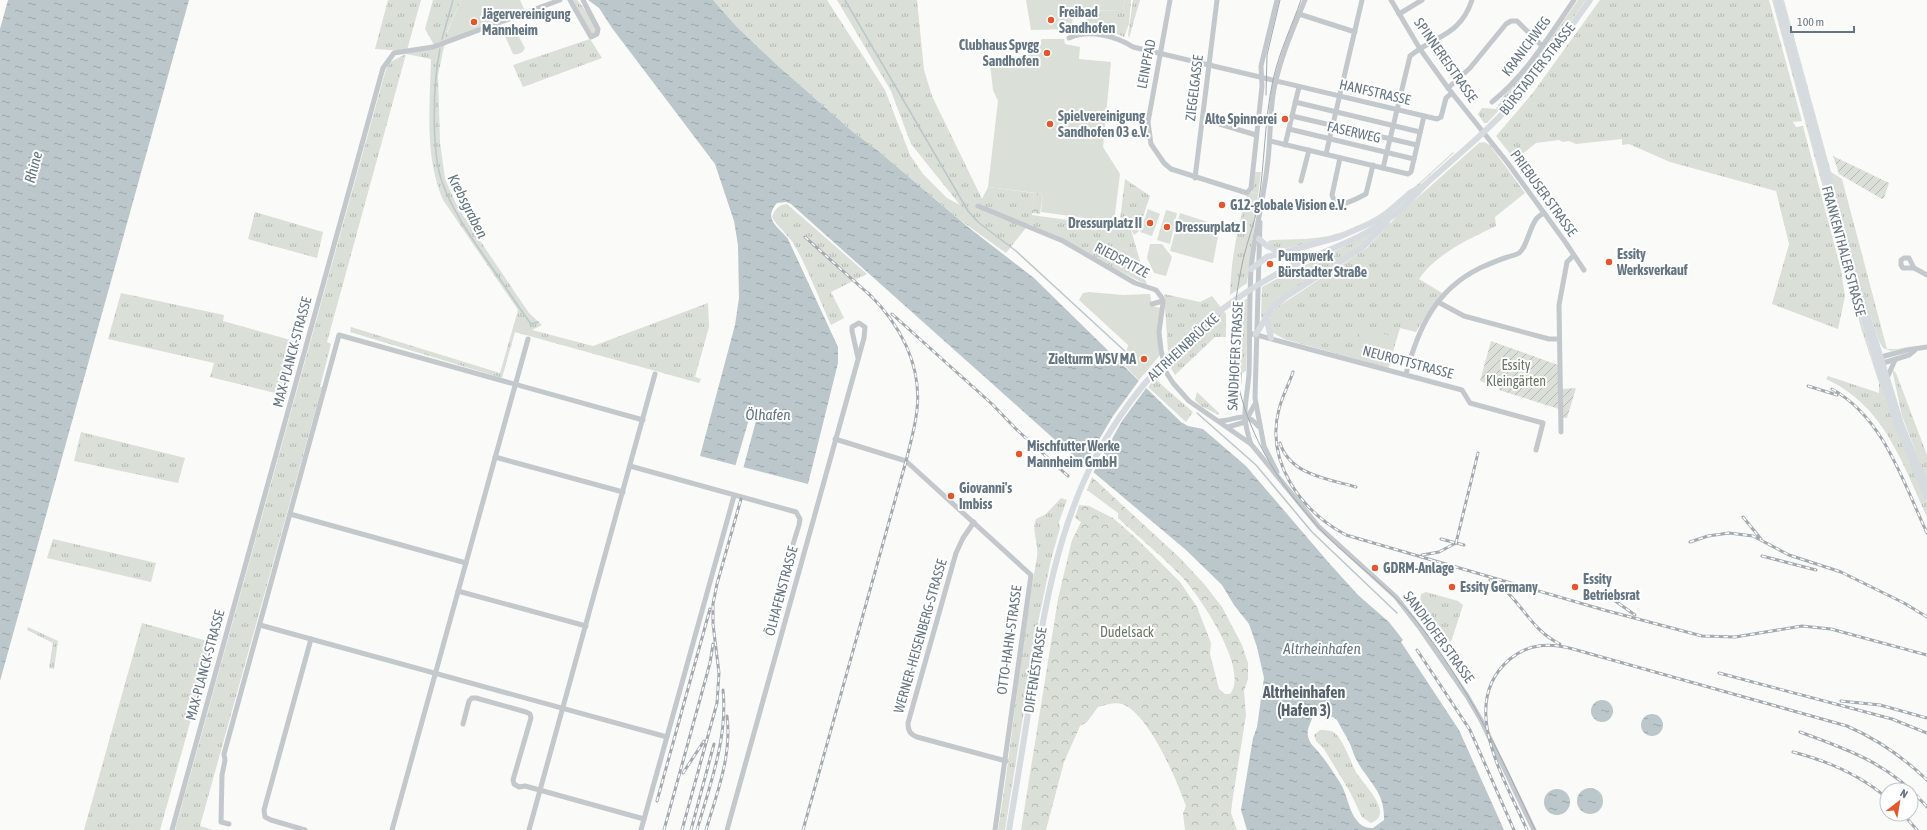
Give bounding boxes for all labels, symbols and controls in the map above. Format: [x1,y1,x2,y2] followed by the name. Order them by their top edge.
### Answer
[1059,4,1115,36] place label: Freibad Sandhofen
[481,6,571,38] place label: Jägervereinigung Mannheim
[1791,8,1854,34] scale bar
[1498,13,1554,79] street label: KRANICHWEG
[1046,15,1056,25] marker: Freibad Sandhofen
[1411,15,1481,105] street label: SPINNEREISTRASSE
[1797,15,1824,29] text: 100 m
[469,17,479,27] marker: Jägervereinigung Mannheim
[1496,20,1578,118] street label: BÜRSTADTER STRASSE
[959,37,1040,69] place label: Clubhaus Spvgg Sandhofen
[1133,38,1159,90] street label: LEINPFAD
[1042,48,1052,58] marker: Clubhaus Spvgg Sandhofen
[1182,54,1206,122] street label: ZIEGELGASSE
[1338,76,1412,108] street label: HANFSTRASSE
[1058,108,1149,140] place label: Spielvereinigung Sandhofen 03 e.V.
[1204,111,1277,127] place label: Alte Spinnerei
[1280,114,1290,124] marker: Alte Spinnerei
[1326,118,1382,146] street label: FASERWEG
[1045,119,1055,129] marker: Spielvereinigung Sandhofen 03 e.V.
[1507,147,1581,239] street label: PRIEBUSER STRASSE
[21,149,45,185] water label: Rhine
[445,171,491,241] water label: Krebsgraben
[1819,184,1869,318] street label: FRANKENTHALER STRASSE
[1230,197,1347,213] place label: G12-globale Vision e.V.
[1217,200,1227,210] marker: G12-globale Vision e.V.
[1068,215,1142,231] place label: Dressurplatz II
[1145,218,1155,228] marker: Dressurplatz II
[1175,219,1246,235] place label: Dressurplatz I
[1162,222,1172,232] marker: Dressurplatz I
[1092,239,1152,281] street label: RIEDSPITZE
[1616,246,1688,278] place label: Essity Werksverkauf
[1278,248,1367,280] place label: Pumpwerk Bürstadter Straße
[1604,257,1614,267] marker: Essity Werksverkauf
[1265,259,1275,269] marker: Pumpwerk Bürstadter Straße
[270,295,314,409] street label: MAX-PLANCK-STRASSE
[1224,301,1246,411] street label: SANDHOFER STRASSE
[1144,310,1222,384] street label: ALTRHEINBRÜCKE
[1361,342,1455,382] street label: NEUROTTSTRASSE
[1048,351,1136,367] place label: Zielturm WSV MA
[1139,354,1149,364] marker: Zielturm WSV MA
[1486,357,1546,389] park label: Essity Kleingärten
[745,406,791,423] water label: Ölhafen
[1027,438,1120,470] place label: Mischfutter Werke Mannheim GmbH
[1014,449,1024,459] marker: Mischfutter Werke Mannheim GmbH
[959,480,1012,512] place label: Giovanni's Imbiss
[946,491,956,501] marker: Giovanni's Imbiss
[761,544,801,638] street label: ÖLHAFENSTRASSE
[890,557,950,715] street label: WERNER-HEISENBERG-STRASSE
[1383,560,1454,576] place label: GDRM-Anlage
[1370,563,1380,573] marker: GDRM-Anlage
[1583,571,1640,603] place label: Essity Betriebsrat
[1460,579,1538,595] place label: Essity Germany
[1447,582,1457,592] marker: Essity Germany
[1570,582,1580,592] marker: Essity Betriebsrat
[993,584,1025,696] street label: OTTO-HAHN-STRASSE
[1400,588,1478,686] street label: SANDHOFER STRASSE
[183,608,227,722] street label: MAX-PLANCK-STRASSE
[1100,624,1154,640] park label: Dudelsack
[1020,626,1050,714] street label: DIFFENÉSTRASSE
[1282,640,1361,657] water label: Altrheinhafen
[1262,683,1345,719] district label: Altrheinhafen (Hafen 3)
[1879,782,1919,822] north arrow
[1898,787,1910,800] text: N

